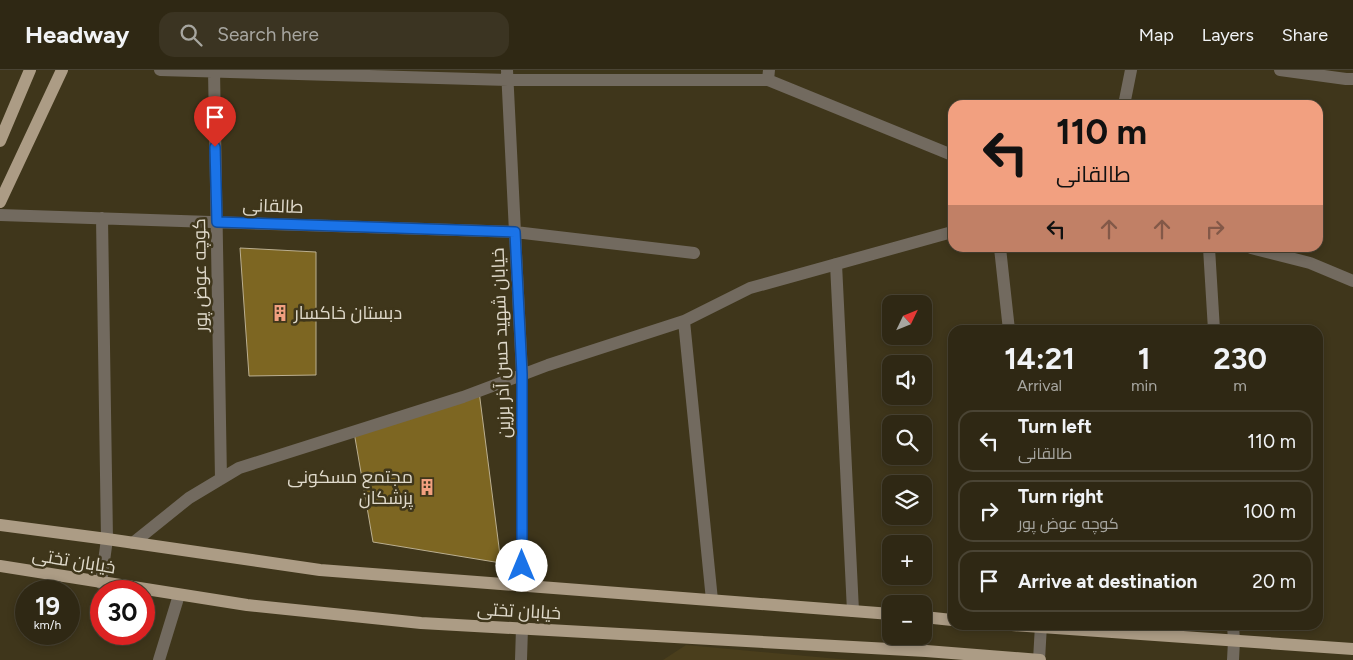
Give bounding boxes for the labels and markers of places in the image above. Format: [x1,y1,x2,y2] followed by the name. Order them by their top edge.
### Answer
[194,96,236,147] pin
[293,302,402,324] place label: دبستان خاکسار
[270,303,290,323] building icon: دبستان خاکسار
[287,466,413,510] place label: مجتمع مسکونی پزشکان
[417,477,437,497] building icon: مجتمع مسکونی پزشکان

